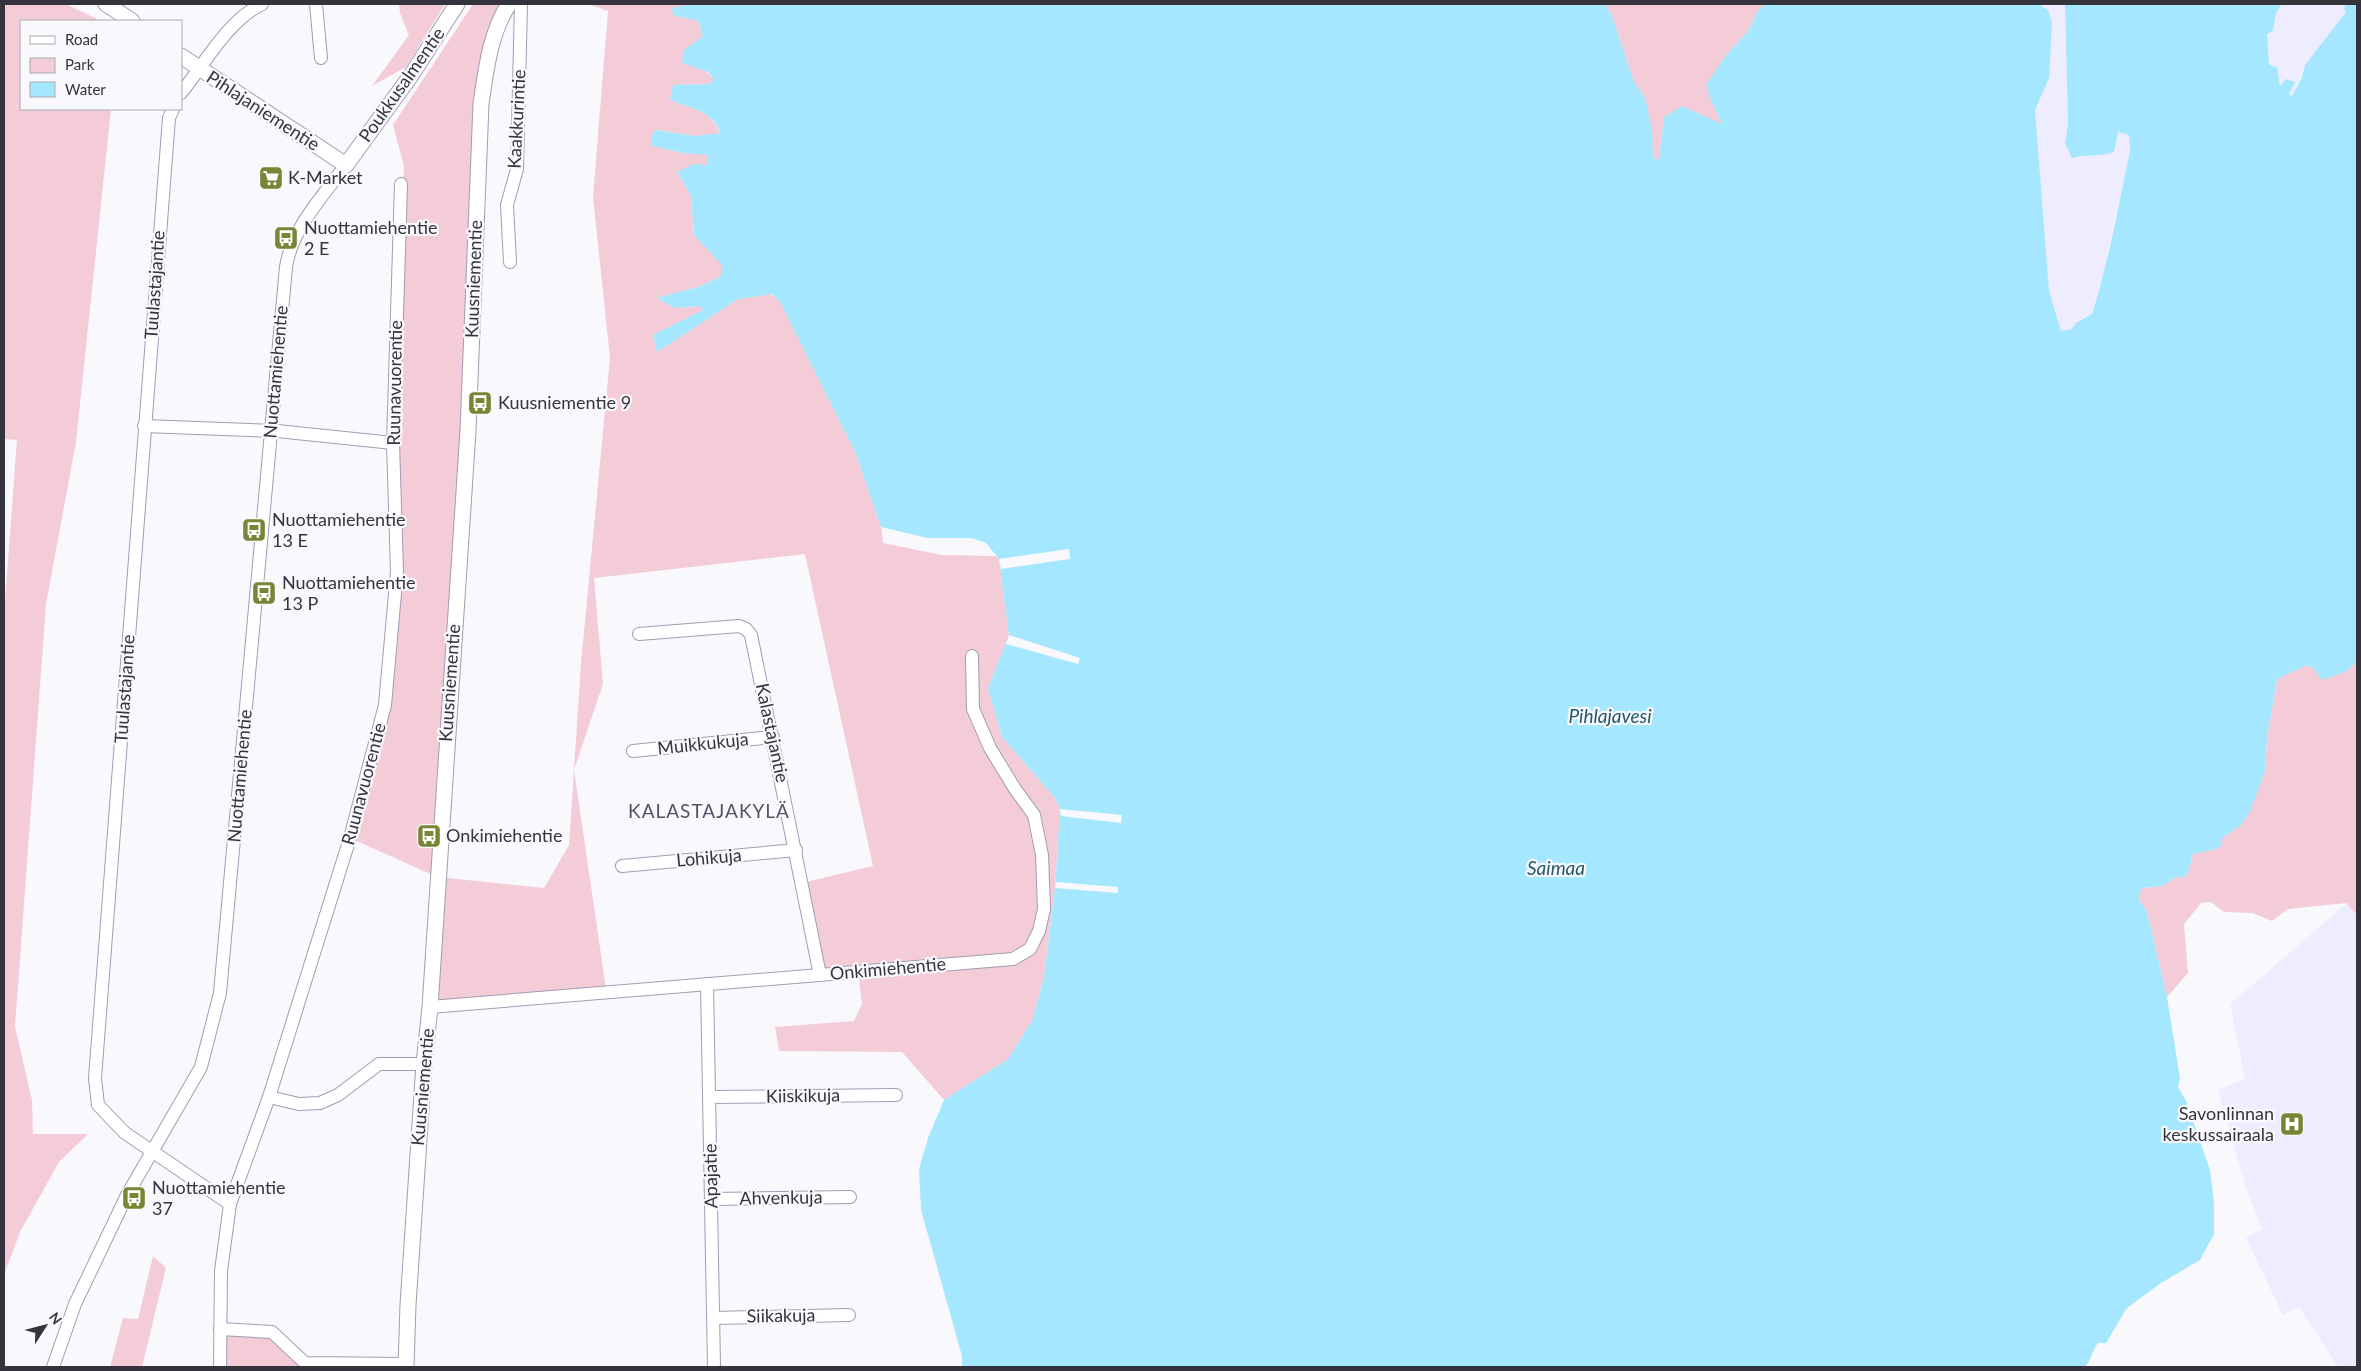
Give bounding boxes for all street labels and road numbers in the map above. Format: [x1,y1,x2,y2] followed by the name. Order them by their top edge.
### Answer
[354,23,449,146] street label: Poukkusalmentie
[203,65,324,155] street label: Pihlajaniementie
[502,69,530,169] street label: Kaakkurintie
[460,220,486,338] street label: Kuusniementie
[139,230,169,340] street label: Tuulastajantie
[258,304,292,439] street label: Nuottamiehentie
[382,320,406,446] street label: Ruunavuorentie
[434,623,464,743] street label: Kuusniementie
[109,634,139,744] street label: Tuulastajantie
[752,681,794,784] street label: Kalastajantie
[222,708,256,843] street label: Nuottamiehentie
[336,720,390,847] street label: Ruunavuorentie
[656,727,750,759] street label: Muikkukuja
[675,843,743,871] street label: Lohikuja
[829,952,947,984] street label: Onkimiehentie
[406,1027,438,1147] street label: Kuusniementie
[766,1083,840,1107] street label: Kiiskikuja
[698,1143,722,1209] street label: Apajatie
[739,1185,823,1209] street label: Ahvenkuja
[746,1303,816,1327] street label: Siikakuja

